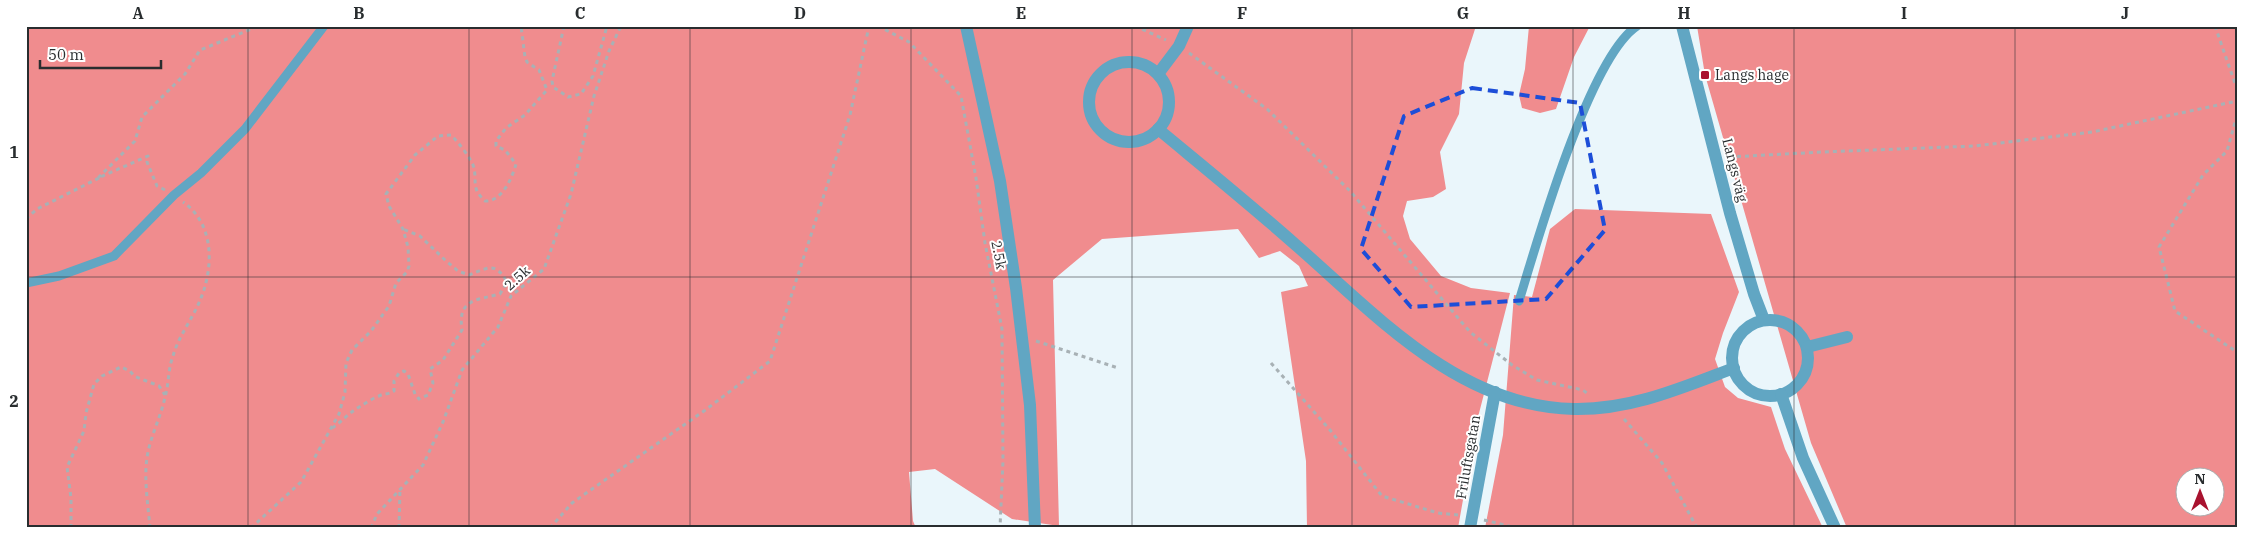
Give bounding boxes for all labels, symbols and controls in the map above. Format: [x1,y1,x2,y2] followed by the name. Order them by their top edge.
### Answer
[132,3,144,23] text: A
[353,3,365,23] text: B
[575,3,585,23] text: C
[794,3,806,23] text: D
[1016,3,1026,23] text: E
[1237,3,1247,23] text: F
[1457,3,1469,23] text: G
[1678,3,1691,23] text: H
[1901,3,1907,23] text: I
[2121,3,2129,23] text: J
[40,38,161,70] scale bar
[48,45,84,64] text: 50 m
[1715,66,1789,84] place label: Langs hage
[1699,69,1711,81] marker: Langs hage
[1718,136,1752,204] street label: Langs väg
[9,142,19,162] text: 1
[987,239,1011,272] street label: 2.5k
[500,261,534,294] street label: 2.5k
[9,391,19,411] text: 2
[1452,414,1484,500] street label: Friluftsgatan
[2176,466,2226,516] north arrow
[2194,470,2206,488] text: N

